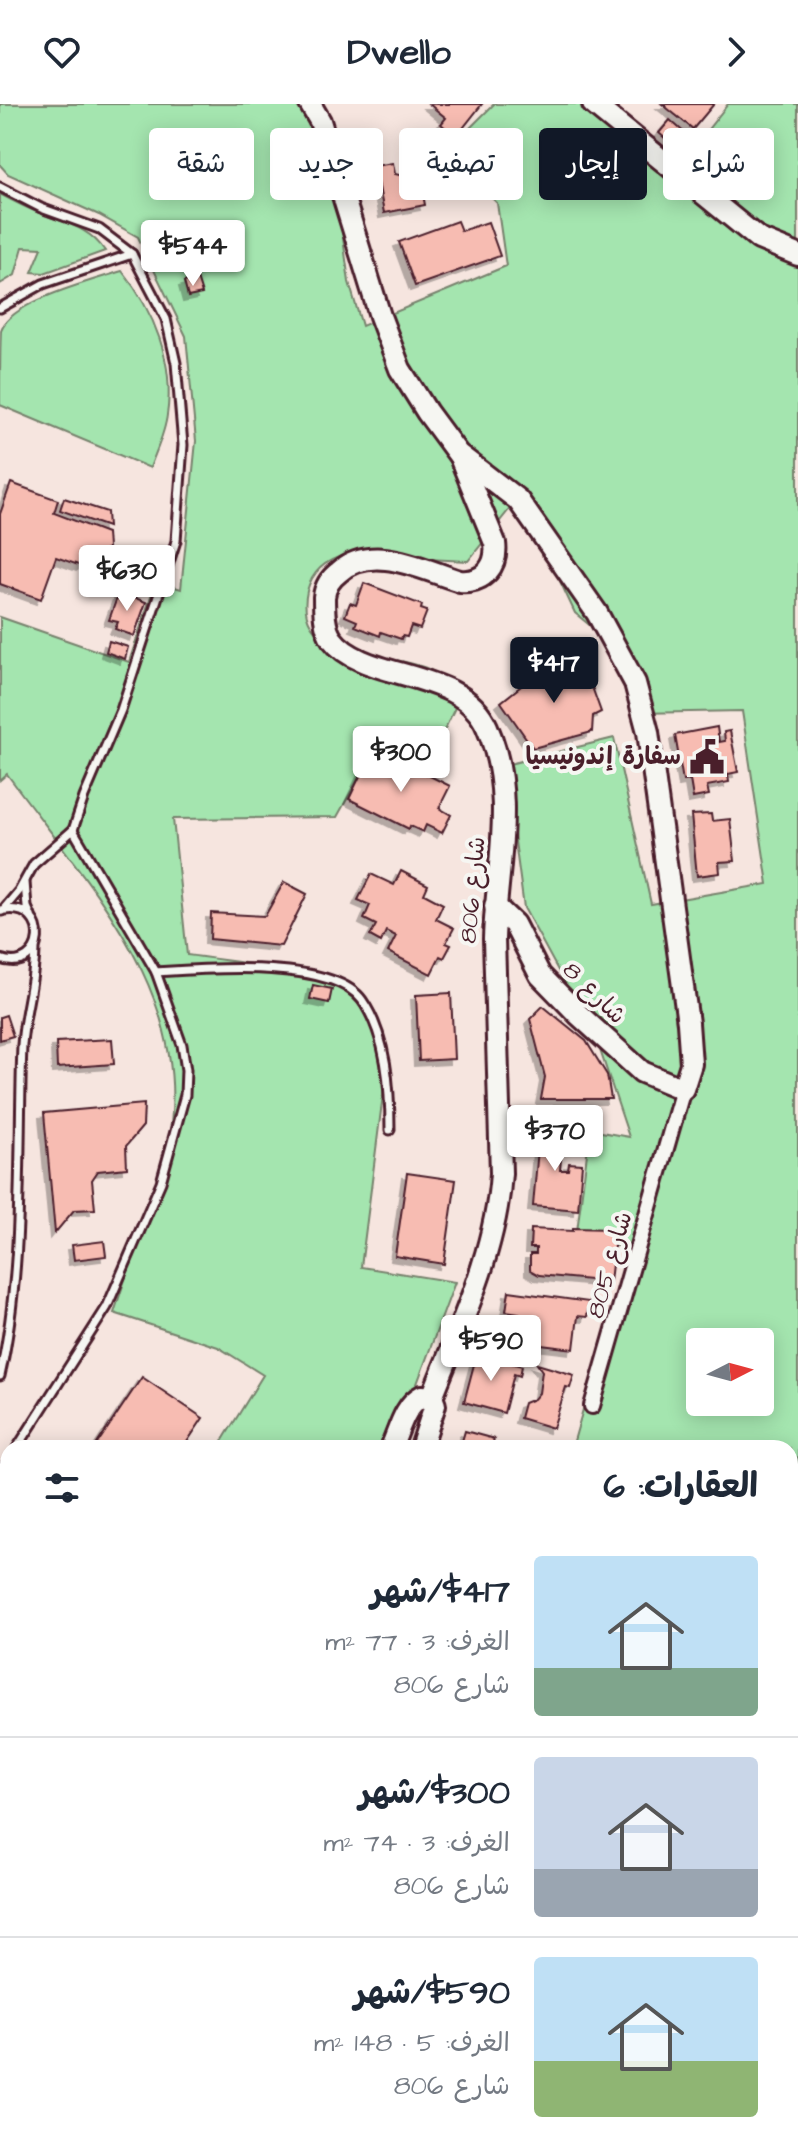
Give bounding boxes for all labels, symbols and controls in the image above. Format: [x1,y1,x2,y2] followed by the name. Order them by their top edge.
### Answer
[347,27,451,78] text: Dwello
[40,30,84,74] icon: heart
[714,30,758,74] icon: forward
[149,128,254,200] chip: شقة
[270,128,383,200] chip: جديد
[399,128,523,200] chip: تصفية
[539,128,647,200] chip: إيجار
[663,128,774,200] chip: شراء
[146,220,240,288] pin: $544
[159,228,227,264] text: $544
[80,545,174,613] pin: $630
[97,553,157,589] text: $630
[507,637,601,705] pin: $417
[528,645,580,681] text: $417
[354,726,448,794] pin: $300
[371,734,431,770] text: $300
[688,738,726,776] public building icon: سفارة إندونيسيا
[526,740,681,774] place label: سفارة إندونيسيا
[451,835,495,945] street label: شارع 806
[555,954,633,1032] street label: شارع 8
[508,1105,602,1173] pin: $370
[525,1113,585,1149] text: $370
[579,1208,641,1322] street label: شارع 805
[444,1315,538,1383] pin: $590
[459,1323,523,1359] text: $590
[686,1328,774,1416] north arrow
[686,1328,774,1416] map controls
[603,1463,758,1511] text: العقارات: 6
[40,1466,84,1510] icon: filters
[371,1568,510,1616] text: $417/شهر
[598,1588,694,1684] icon: home
[325,1624,510,1660] text: الغرف: 3 · 77 m²
[394,1667,510,1703] text: شارع 806
[359,1769,510,1817] text: $300/شهر
[598,1789,694,1885] icon: home
[323,1825,510,1861] text: الغرف: 3 · 74 m²
[394,1868,510,1904] text: شارع 806
[354,1969,510,2017] text: $590/شهر
[598,1989,694,2085] icon: home
[314,2025,510,2061] text: الغرف: 5 · 148 m²
[394,2068,510,2104] text: شارع 806

